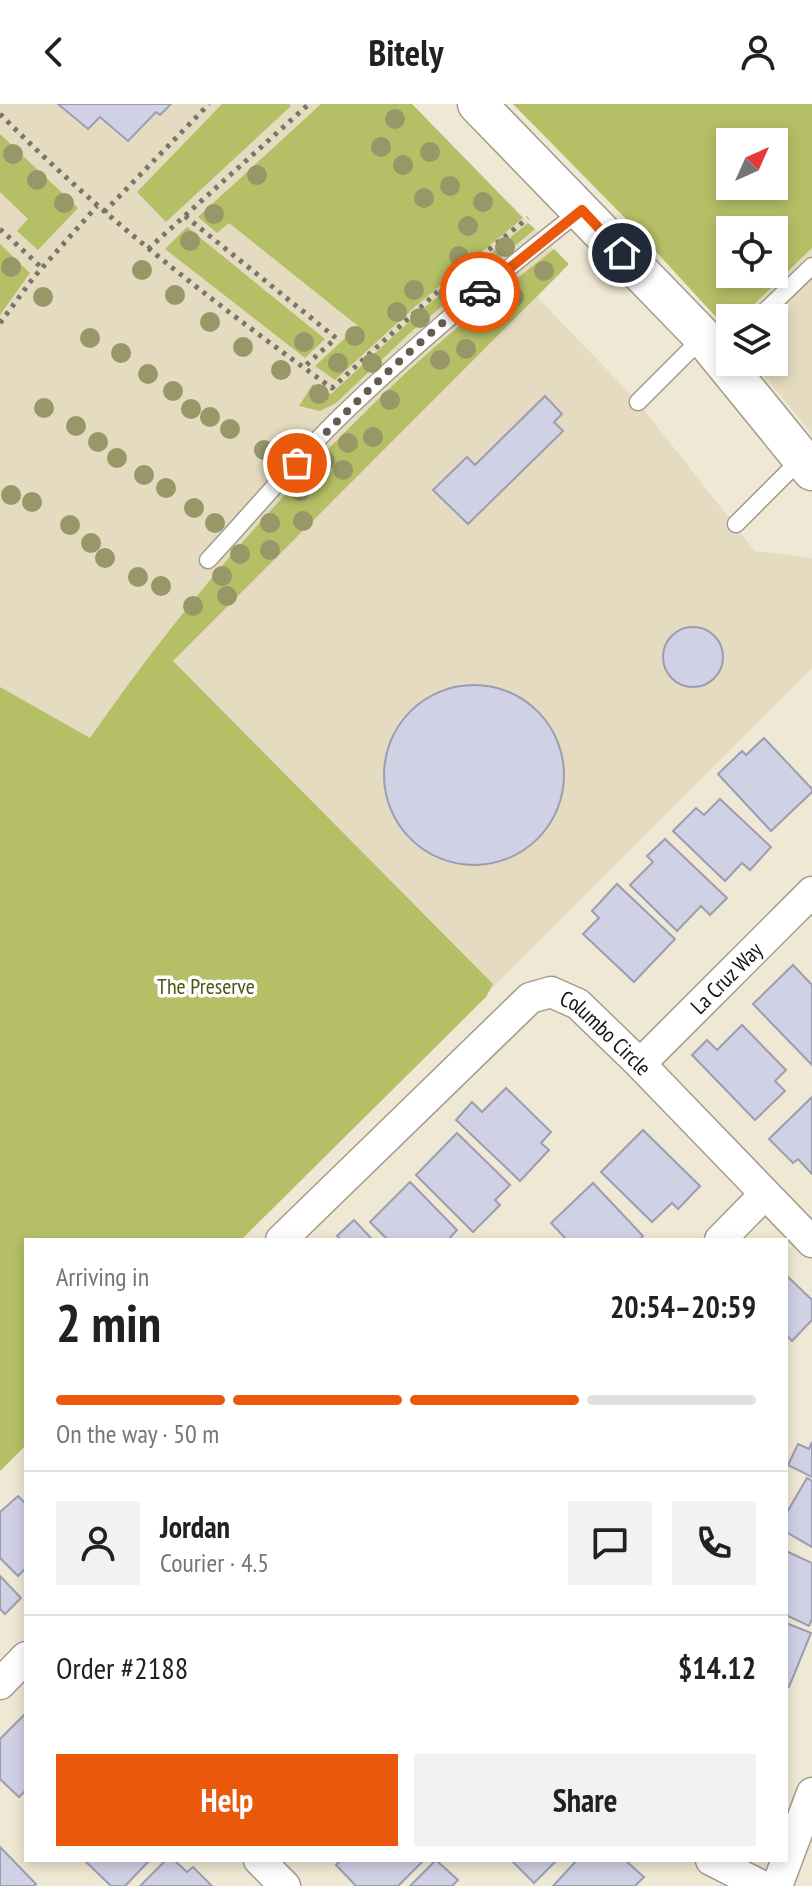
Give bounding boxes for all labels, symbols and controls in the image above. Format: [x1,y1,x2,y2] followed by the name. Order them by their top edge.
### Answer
[369,29,443,76] text: Bitely
[32,30,76,74] icon: back
[736,30,780,74] icon: person
[716,128,788,200] north arrow
[716,128,788,376] map controls
[716,216,788,288] button: locate
[588,219,656,287] pin
[600,231,644,275] icon: home
[440,252,520,332] courier
[458,270,502,314] icon: car
[716,304,788,376] button: layers
[263,429,331,497] pin
[275,441,319,485] icon: bag
[684,935,769,1020] street label: La Cruz Way
[157,972,255,1000] park label: The Preserve
[556,984,657,1081] street label: Columbo Circle
[56,1260,149,1293] text: Arriving in
[610,1287,756,1326] text: 20:54–20:59
[56,1289,161,1356] text: 2 min
[56,1417,219,1450] text: On the way · 50 m
[56,1501,140,1585] button: person
[568,1501,652,1585] button: chat
[672,1501,756,1585] button: phone
[160,1507,230,1546] text: Jordan
[160,1546,269,1579] text: Courier · 4.5
[56,1648,188,1687] text: Order #2188
[678,1648,756,1687] text: $14.12
[56,1754,398,1846] button: Help
[414,1754,756,1846] button: Share

